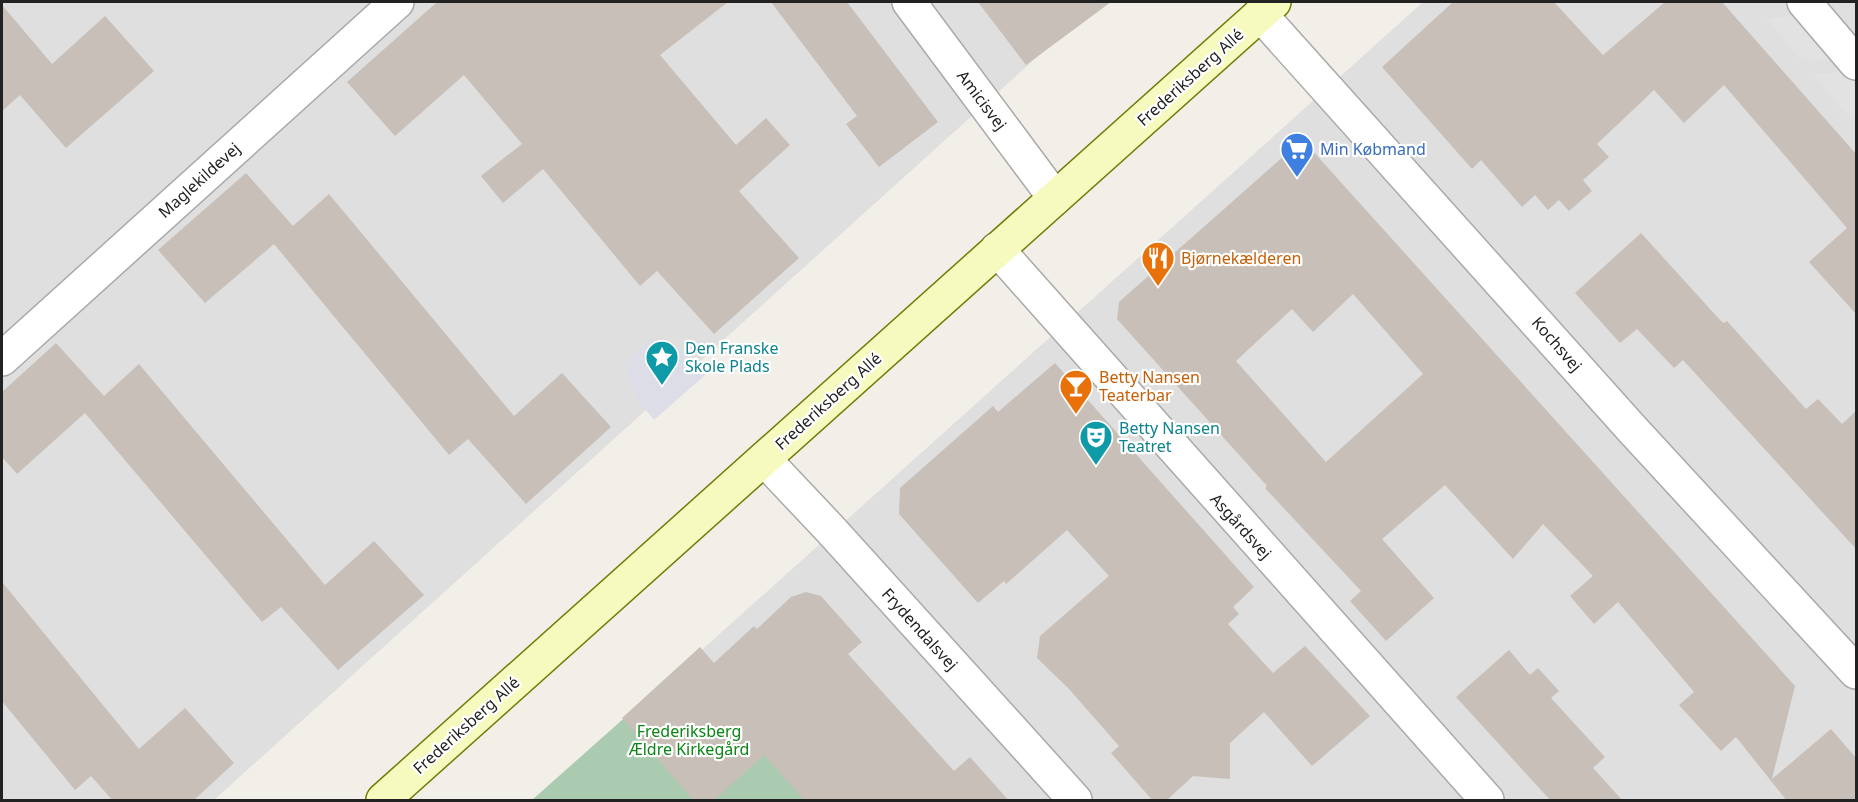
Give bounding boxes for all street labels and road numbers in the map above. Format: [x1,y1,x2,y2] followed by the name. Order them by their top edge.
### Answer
[1132,23,1248,131] street label: Frederiksberg Allé
[952,65,1012,135] street label: Amicisvej
[153,137,245,223] street label: Maglekildevej
[1527,312,1587,376] street label: Kochsvej
[770,347,886,455] street label: Frederiksberg Allé
[1205,488,1277,564] street label: Asgårdsvej
[877,583,963,675] street label: Frydendalsvej
[408,671,524,779] street label: Frederiksberg Allé

